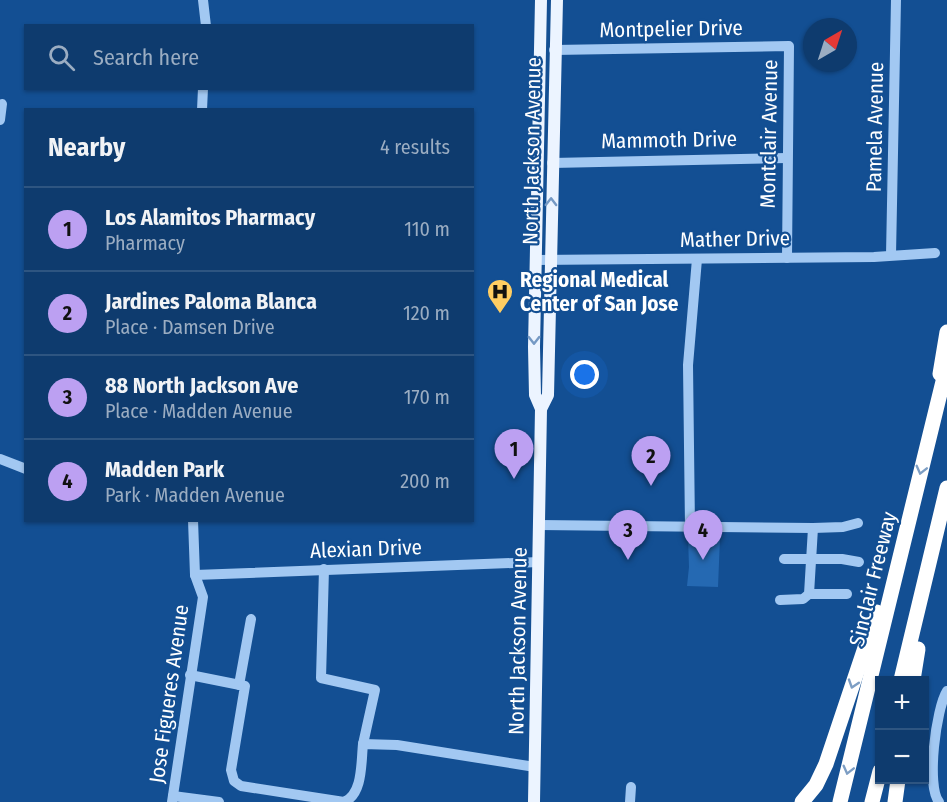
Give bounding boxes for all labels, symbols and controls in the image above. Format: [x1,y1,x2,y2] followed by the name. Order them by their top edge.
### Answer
[599,15,743,43] street label: Montpelier Drive
[803,18,857,72] north arrow
[24,24,474,90] search box
[45,41,78,74] icon: search
[93,44,199,71] text: Search here
[517,57,547,245] street label: North Jackson Avenue
[755,59,783,209] street label: Montclair Avenue
[861,62,889,192] street label: Pamela Avenue
[601,126,737,154] street label: Mammoth Drive
[48,132,125,163] text: Nearby
[380,135,450,159] text: 4 results
[545,197,557,206] one-way arrow
[105,204,315,231] text: Los Alamitos Pharmacy
[63,217,72,241] text: 1
[404,217,450,241] text: 110 m
[680,225,790,253] street label: Mather Drive
[105,231,185,255] text: Pharmacy
[520,267,679,317] place label: Regional Medical Center of San Jose
[485,277,515,315] hospital icon: Regional Medical Center of San Jose
[105,288,317,315] text: Jardines Paloma Blanca
[63,301,72,325] text: 2
[403,301,450,325] text: 120 m
[105,315,275,339] text: Place · Damsen Drive
[528,335,540,344] one-way arrow
[570,360,599,389] your location
[105,372,298,399] text: 88 North Jackson Ave
[63,385,72,409] text: 3
[404,385,450,409] text: 170 m
[105,399,293,423] text: Place · Madden Avenue
[494,430,534,479] pin: 1
[632,436,670,486] pin: 2
[105,456,224,483] text: Madden Park
[915,465,928,475] one-way arrow
[62,469,73,493] text: 4
[400,469,450,493] text: 200 m
[105,483,285,507] text: Park · Madden Avenue
[844,508,902,649] street label: Sinclair Freeway
[608,510,648,560] pin: 3
[684,510,722,560] pin: 4
[310,534,422,564] street label: Alexian Drive
[503,547,533,735] street label: North Jackson Avenue
[144,603,194,785] street label: Jose Figueres Avenue
[875,676,929,784] map controls
[875,676,929,730] button: +
[848,678,860,689] one-way arrow
[875,730,929,784] button: −
[842,765,855,775] one-way arrow

